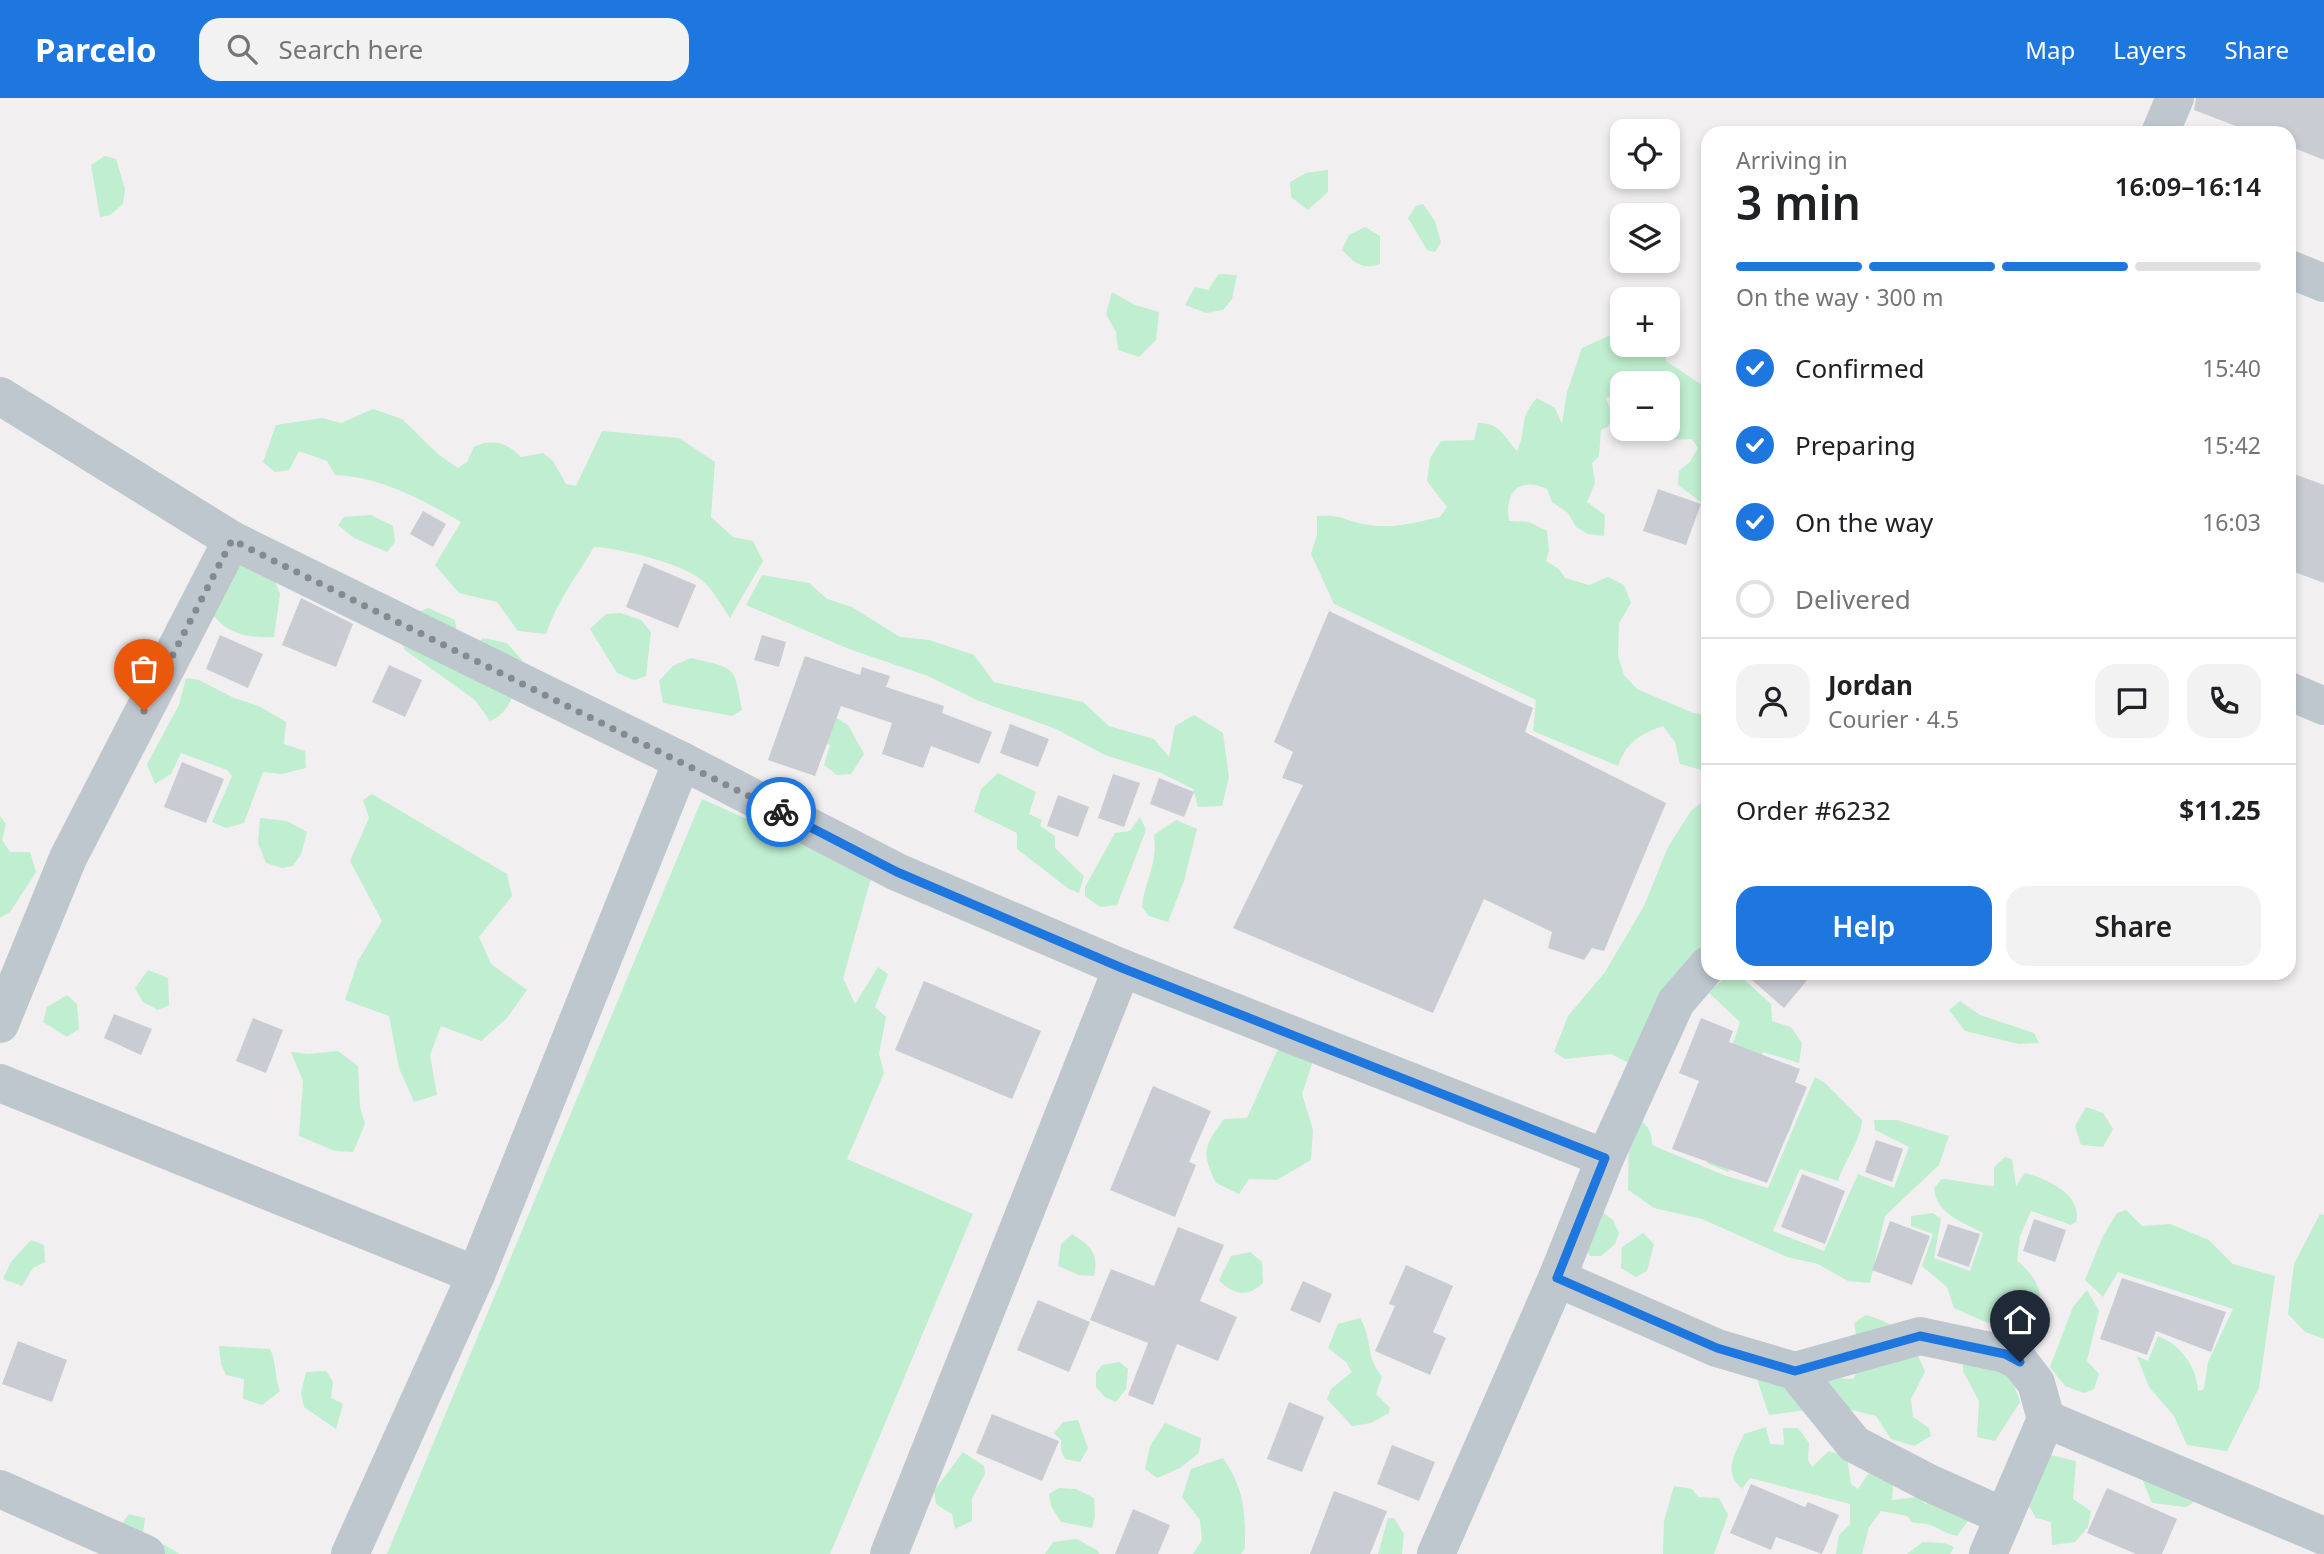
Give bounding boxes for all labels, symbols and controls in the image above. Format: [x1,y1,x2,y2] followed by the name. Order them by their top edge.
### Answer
[199,18,689,81] search box
[35,27,157,72] text: Parcelo
[223,30,261,68] icon: search
[279,31,423,67] text: Search here
[2025,33,2075,66] text: Map
[2113,33,2187,66] text: Layers
[2225,33,2289,66] text: Share
[1610,119,1680,441] map controls
[1610,119,1680,189] button: locate
[1736,144,1848,176] text: Arriving in
[2115,168,2261,204] text: 16:09–16:14
[1736,171,1861,233] text: 3 min
[1610,203,1680,273] button: layers
[1736,281,1943,313] text: On the way · 300 m
[1610,287,1680,357] button: +
[1736,349,1774,387] icon: check
[1795,350,1925,386] text: Confirmed
[2202,352,2261,384] text: 15:40
[1610,371,1680,441] button: −
[1736,426,1774,464] icon: check
[1795,427,1916,463] text: Preparing
[2202,429,2261,461] text: 15:42
[1736,503,1774,541] icon: check
[1795,504,1933,540] text: On the way
[2202,506,2261,538] text: 16:03
[1795,581,1911,617] text: Delivered
[114,639,174,711] pin
[125,650,163,688] icon: bag
[1736,664,1810,738] button: person
[2095,664,2169,738] button: chat
[2187,664,2261,738] button: phone
[1828,667,1913,703] text: Jordan
[1828,703,1959,735] text: Courier · 4.5
[746,777,816,847] courier
[1736,792,1891,828] text: Order #6232
[2179,792,2261,828] text: $11.25
[762,793,800,831] icon: bike
[1736,886,1992,966] button: Help
[2006,886,2261,966] button: Share
[1990,1290,2050,1362] pin
[2001,1301,2039,1339] icon: home

